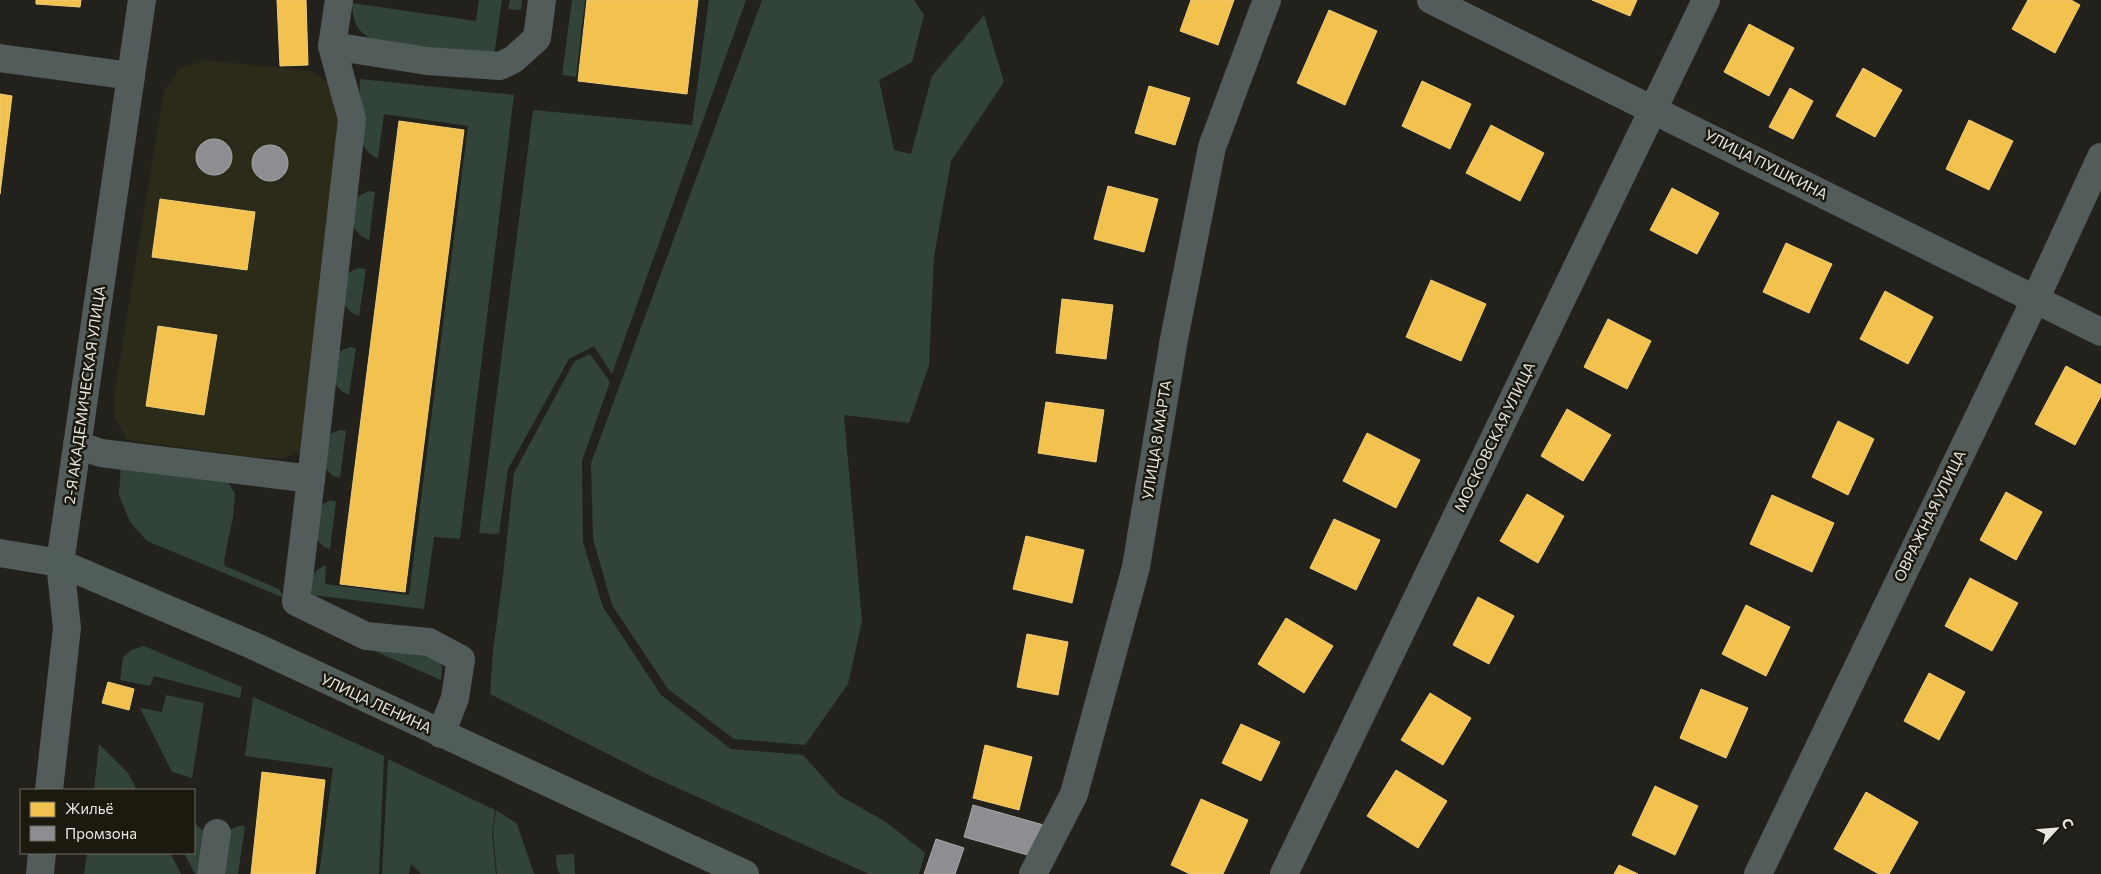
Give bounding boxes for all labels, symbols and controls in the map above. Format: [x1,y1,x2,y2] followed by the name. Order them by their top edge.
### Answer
[1702,125,1831,203] street label: УЛИЦА ПУШКИНА
[60,284,108,505] street label: 2-Я АКАДЕМИЧЕСКАЯ УЛИЦА
[1450,359,1538,515] street label: МОСКОВСКАЯ УЛИЦА
[1138,379,1174,501] street label: УЛИЦА 8 МАРТА
[1889,447,1969,584] street label: ОВРАЖНАЯ УЛИЦА
[318,670,435,737] street label: УЛИЦА ЛЕНИНА
[20,789,195,854] legend
[65,799,113,817] text: Жильё
[2031,804,2081,854] north arrow
[2058,815,2078,831] text: С
[65,824,137,842] text: Промзона

